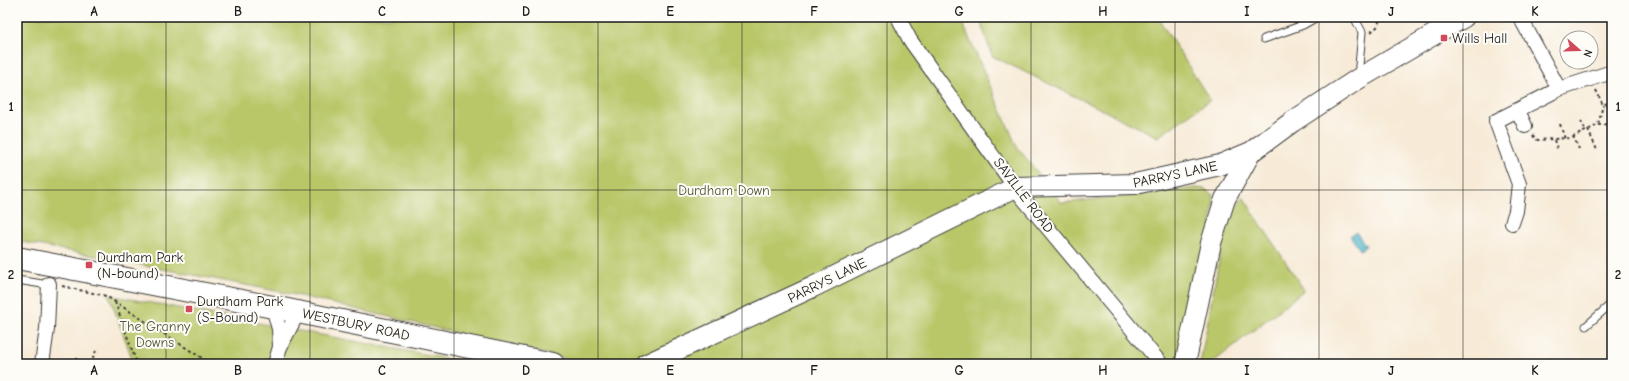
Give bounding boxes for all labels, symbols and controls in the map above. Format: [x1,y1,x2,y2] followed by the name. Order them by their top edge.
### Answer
[90,4,98,19] text: A
[234,4,242,19] text: B
[378,4,386,19] text: C
[522,4,530,19] text: D
[666,4,674,19] text: E
[810,4,818,19] text: F
[954,4,964,19] text: G
[1098,4,1108,19] text: H
[1244,4,1250,19] text: I
[1388,4,1394,19] text: J
[1531,4,1539,19] text: K
[1452,30,1507,47] place label: Wills Hall
[1559,30,1599,70] north arrow
[1439,33,1449,43] marker: Wills Hall
[1581,48,1595,59] text: N
[8,99,14,114] text: 1
[1615,99,1621,114] text: 1
[990,154,1057,236] street label: SAVILLE ROAD
[1131,157,1219,192] street label: PARRYS LANE
[678,182,770,199] park label: Durdham Down
[97,249,184,282] place label: Durdham Park (N-bound)
[785,254,869,307] street label: PARRYS LANE
[84,260,94,270] marker: Durdham Park (N-bound)
[8,267,14,282] text: 2
[1615,267,1621,282] text: 2
[197,293,284,326] place label: Durdham Park (S-Bound)
[184,304,194,314] marker: Durdham Park (S-Bound)
[301,305,411,344] street label: WESTBURY ROAD
[120,318,191,351] park label: The Granny Downs
[90,363,98,378] text: A
[234,363,242,378] text: B
[378,363,386,378] text: C
[522,363,530,378] text: D
[666,363,674,378] text: E
[810,363,818,378] text: F
[954,363,964,378] text: G
[1098,363,1108,378] text: H
[1244,363,1250,378] text: I
[1388,363,1394,378] text: J
[1531,363,1539,378] text: K

